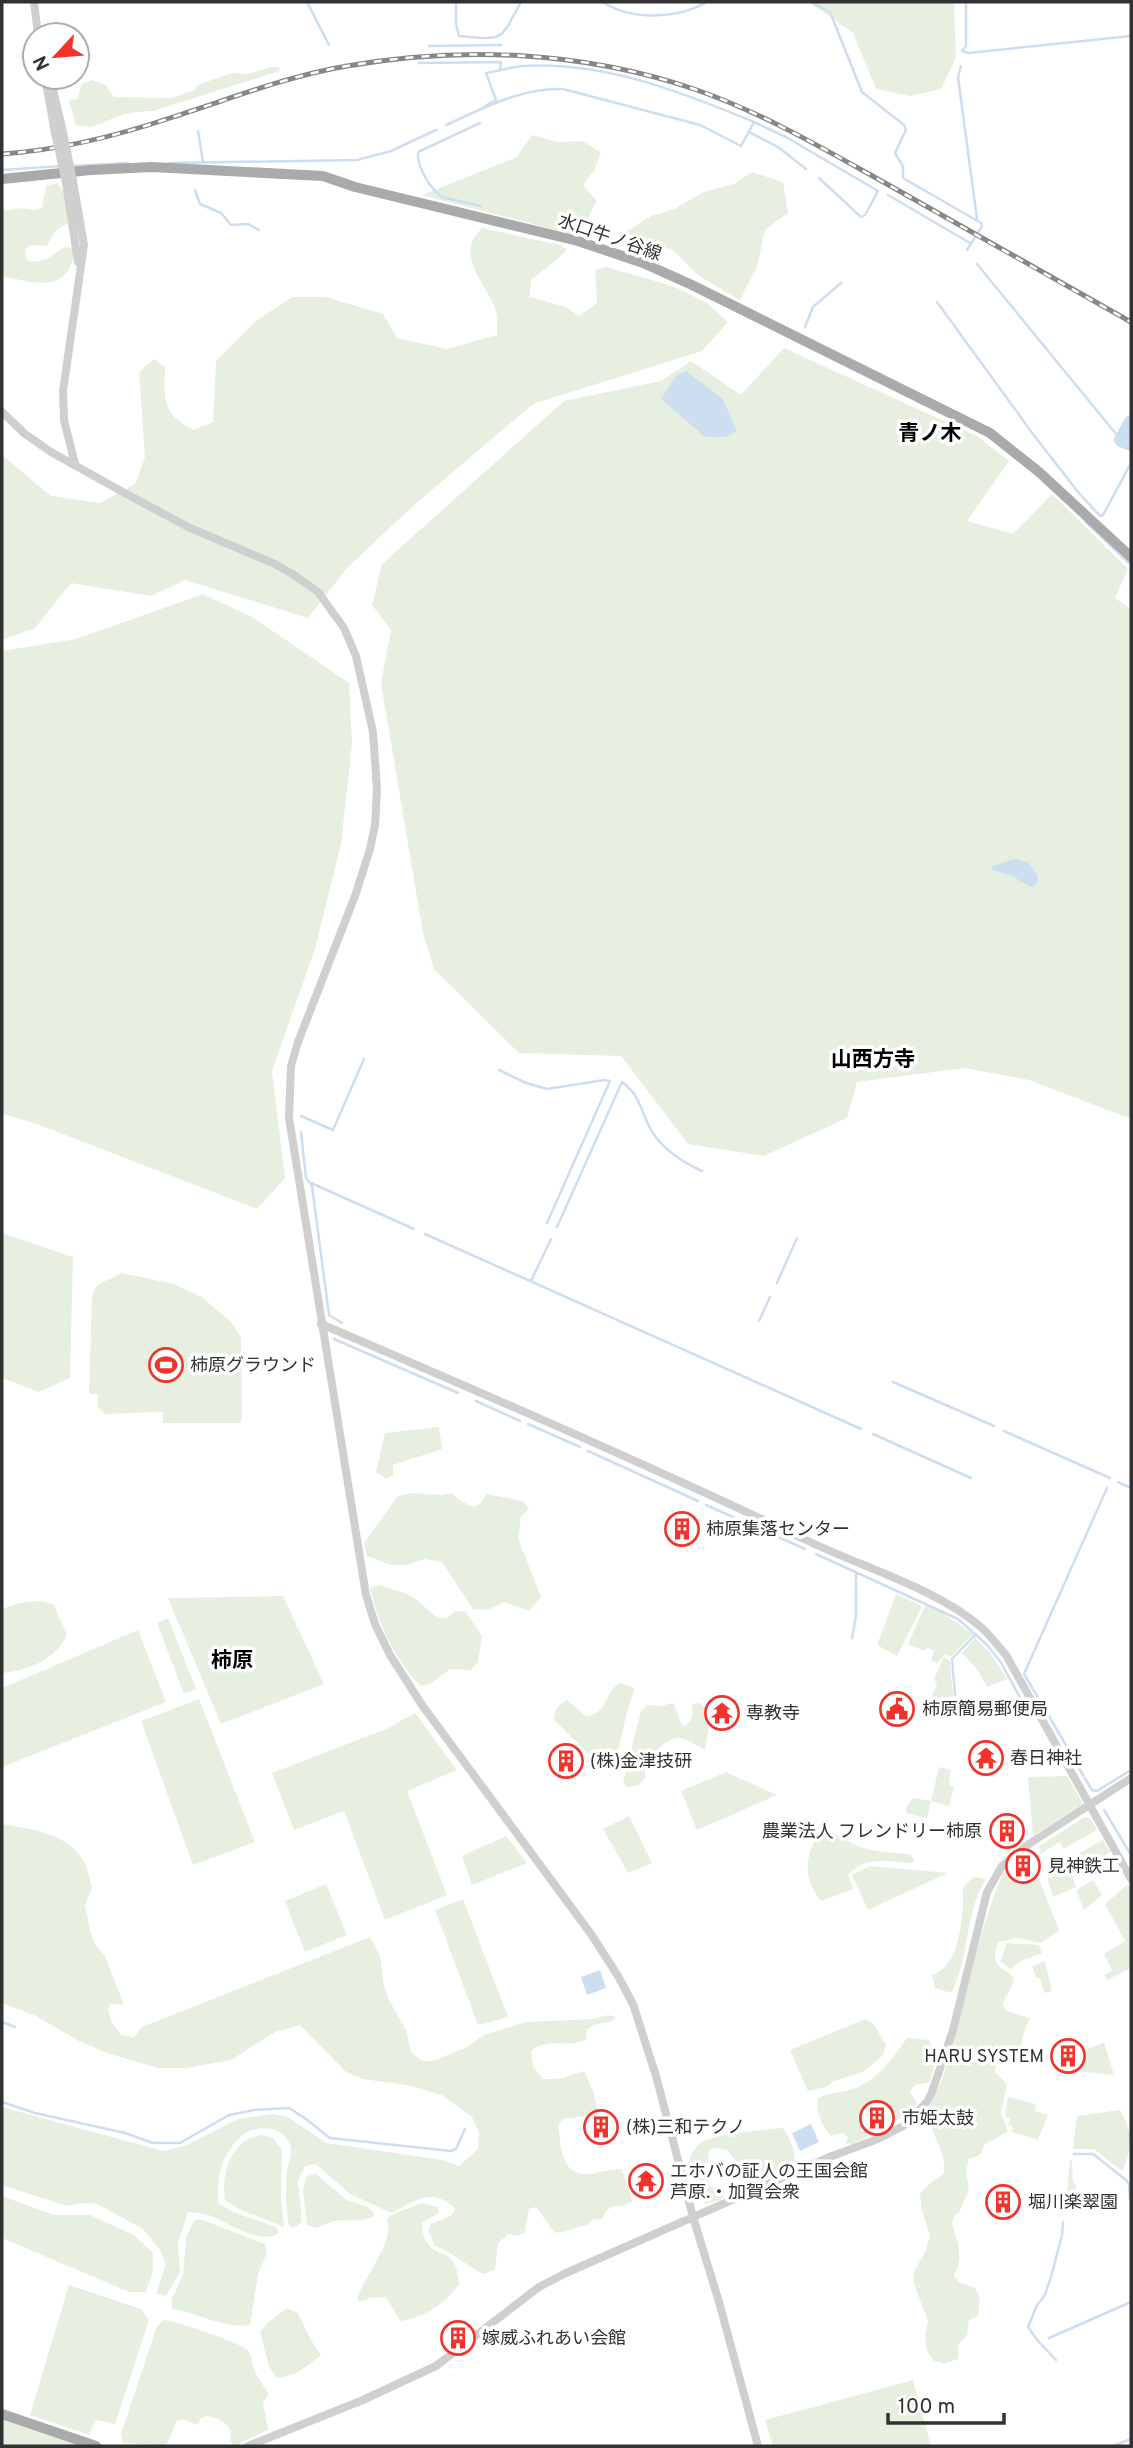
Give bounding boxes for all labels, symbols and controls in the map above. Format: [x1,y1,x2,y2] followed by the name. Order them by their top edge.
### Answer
[21,21,91,91] north arrow
[29,51,56,74] text: N
[555,210,664,267] street label: 水口牛ノ谷線
[899,421,962,448] district label: 青ノ木
[831,1047,915,1074] district label: 山西方寺
[147,1346,185,1384] sports icon: 柿原グラウンド
[190,1355,316,1378] place label: 柿原グラウンド
[663,1510,701,1548] building icon: 柿原集落センター
[706,1519,850,1542] place label: 柿原集落センター
[211,1648,253,1675] district label: 柿原
[878,1690,916,1728] public building icon: 柿原簡易郵便局
[703,1694,741,1732] temple icon: 専教寺
[922,1699,1048,1722] place label: 柿原簡易郵便局
[746,1703,800,1726] place label: 専教寺
[967,1739,1005,1777] temple icon: 春日神社
[547,1742,585,1780] building icon: (株)金津技研
[1010,1748,1082,1771] place label: 春日神社
[590,1751,692,1774] place label: (株)金津技研
[988,1812,1026,1850] building icon: 農業法人 フレンドリー柿原
[762,1821,982,1844] place label: 農業法人 フレンドリー柿原
[1004,1847,1042,1885] building icon: 見神鉄工
[1048,1856,1120,1879] place label: 見神鉄工
[1049,2037,1087,2075] building icon: HARU SYSTEM
[924,2046,1044,2069] place label: HARU SYSTEM
[858,2099,896,2137] building icon: 市姫太鼓
[582,2108,620,2146] building icon: (株)三和テクノ
[902,2108,974,2131] place label: 市姫太鼓
[626,2117,745,2140] place label: (株)三和テクノ
[670,2161,868,2205] place label: エホバの証人の王国会館 芦原.・加賀会衆
[627,2162,665,2200] temple icon: エホバの証人の王国会館 芦原.・加賀会衆
[984,2183,1022,2221] building icon: 堀川楽翠園
[1028,2192,1118,2215] place label: 堀川楽翠園
[439,2319,477,2357] building icon: 嫁威ふれあい会館
[482,2328,626,2351] place label: 嫁威ふれあい会館
[888,2382,1004,2426] scale bar
[898,2394,955,2421] text: 100 m

